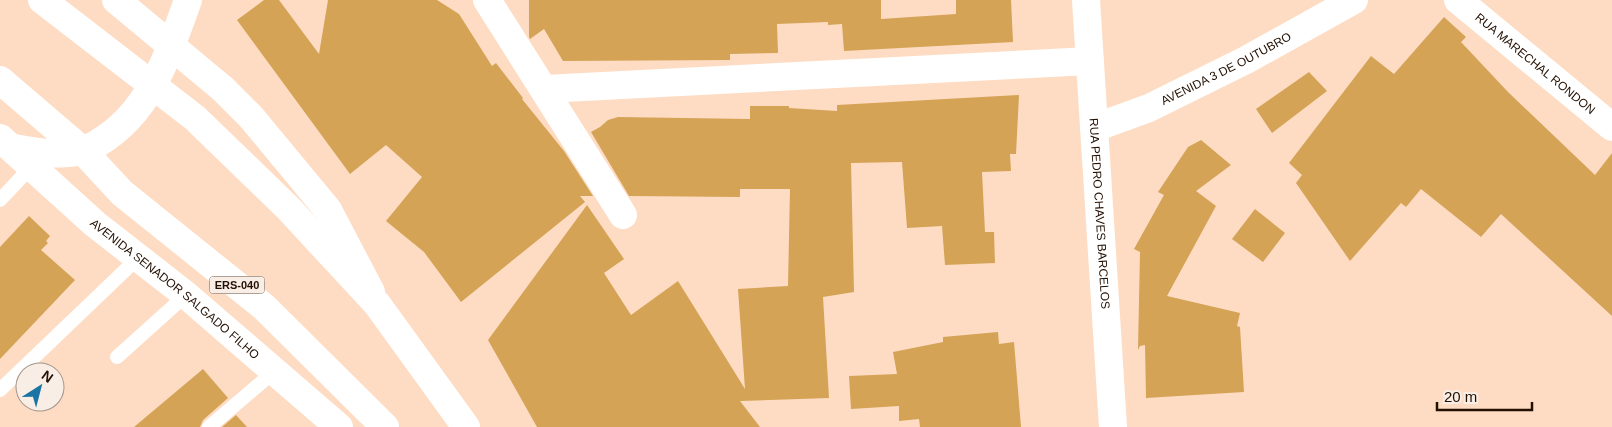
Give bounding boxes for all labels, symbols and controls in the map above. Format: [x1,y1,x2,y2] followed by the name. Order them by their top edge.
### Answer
[1472,10,1598,117] street label: RUA MARECHAL RONDON
[1159,29,1294,108] street label: AVENIDA 3 DE OUTUBRO
[1086,118,1113,310] street label: RUA PEDRO CHAVES BARCELOS
[87,216,262,362] street label: AVENIDA SENADOR SALGADO FILHO
[210,276,264,294] road number: ERS-040
[15,362,65,412] north arrow
[39,367,56,386] text: N
[1437,380,1532,412] scale bar
[1444,388,1477,405] text: 20 m

